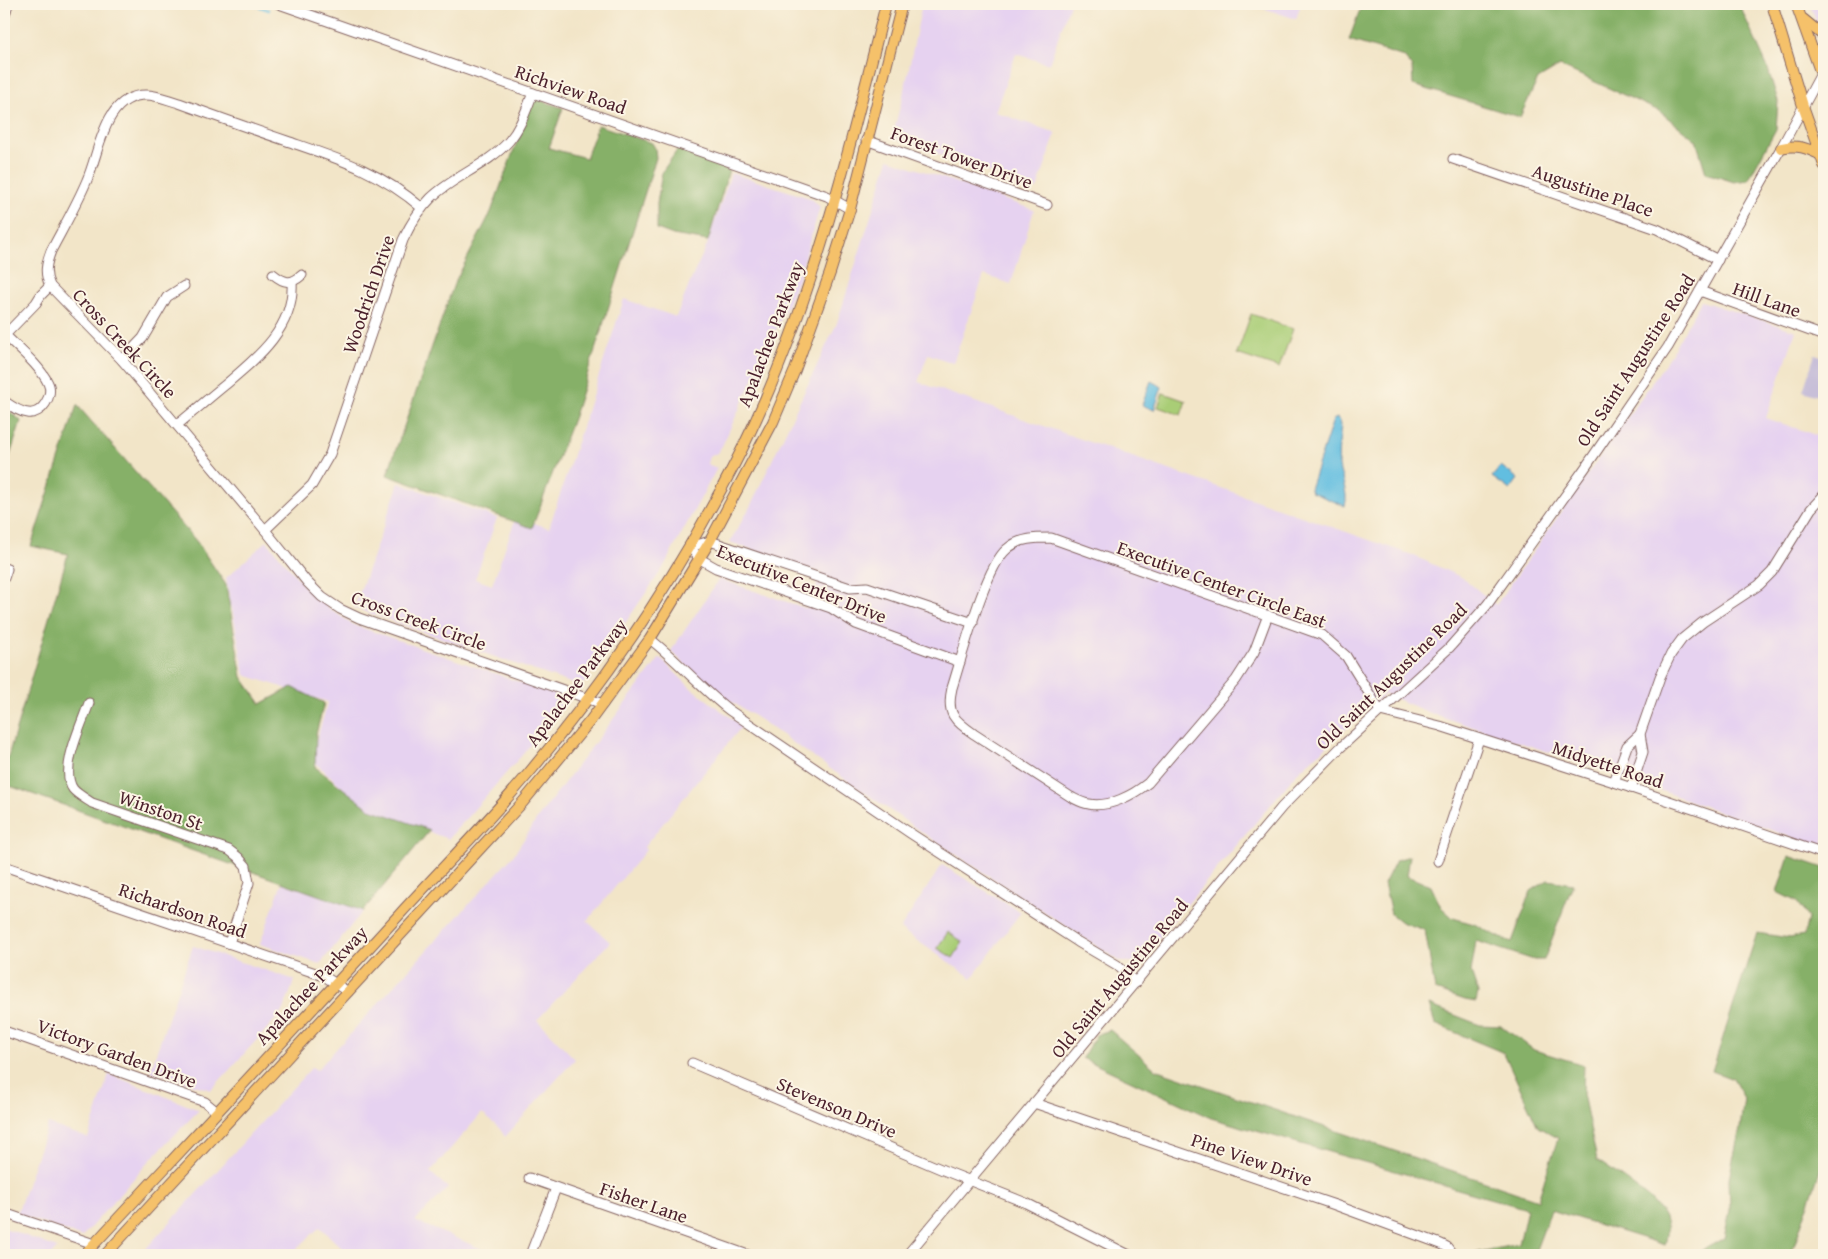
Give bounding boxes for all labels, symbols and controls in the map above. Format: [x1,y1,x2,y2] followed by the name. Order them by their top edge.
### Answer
[511,57,631,121] street label: Richview Road
[887,118,1037,196] street label: Forest Tower Drive
[1529,156,1658,224] street label: Augustine Place
[335,231,401,357] street label: Woodrich Drive
[729,257,811,411] street label: Apalachee Parkway
[1569,267,1702,452] street label: Old Saint Augustine Road
[1729,274,1805,324] street label: Hill Lane
[66,282,184,405] street label: Cross Creek Circle
[1113,533,1331,635] street label: Executive Center Circle East
[713,536,891,630] street label: Executive Center Drive
[348,583,491,657] street label: Cross Creek Circle
[1309,596,1474,756] street label: Old Saint Augustine Road
[518,612,634,752] street label: Apalachee Parkway
[1549,733,1668,795] street label: Midyette Road
[115,783,207,837] street label: Winston St
[115,875,252,945] street label: Richardson Road
[1044,891,1195,1064] street label: Old Saint Augustine Road
[248,919,374,1051] street label: Apalachee Parkway
[33,1011,201,1095] street label: Victory Garden Drive
[773,1069,902,1145] street label: Stevenson Drive
[1188,1125,1316,1193] street label: Pine View Drive
[596,1174,692,1230] street label: Fisher Lane

